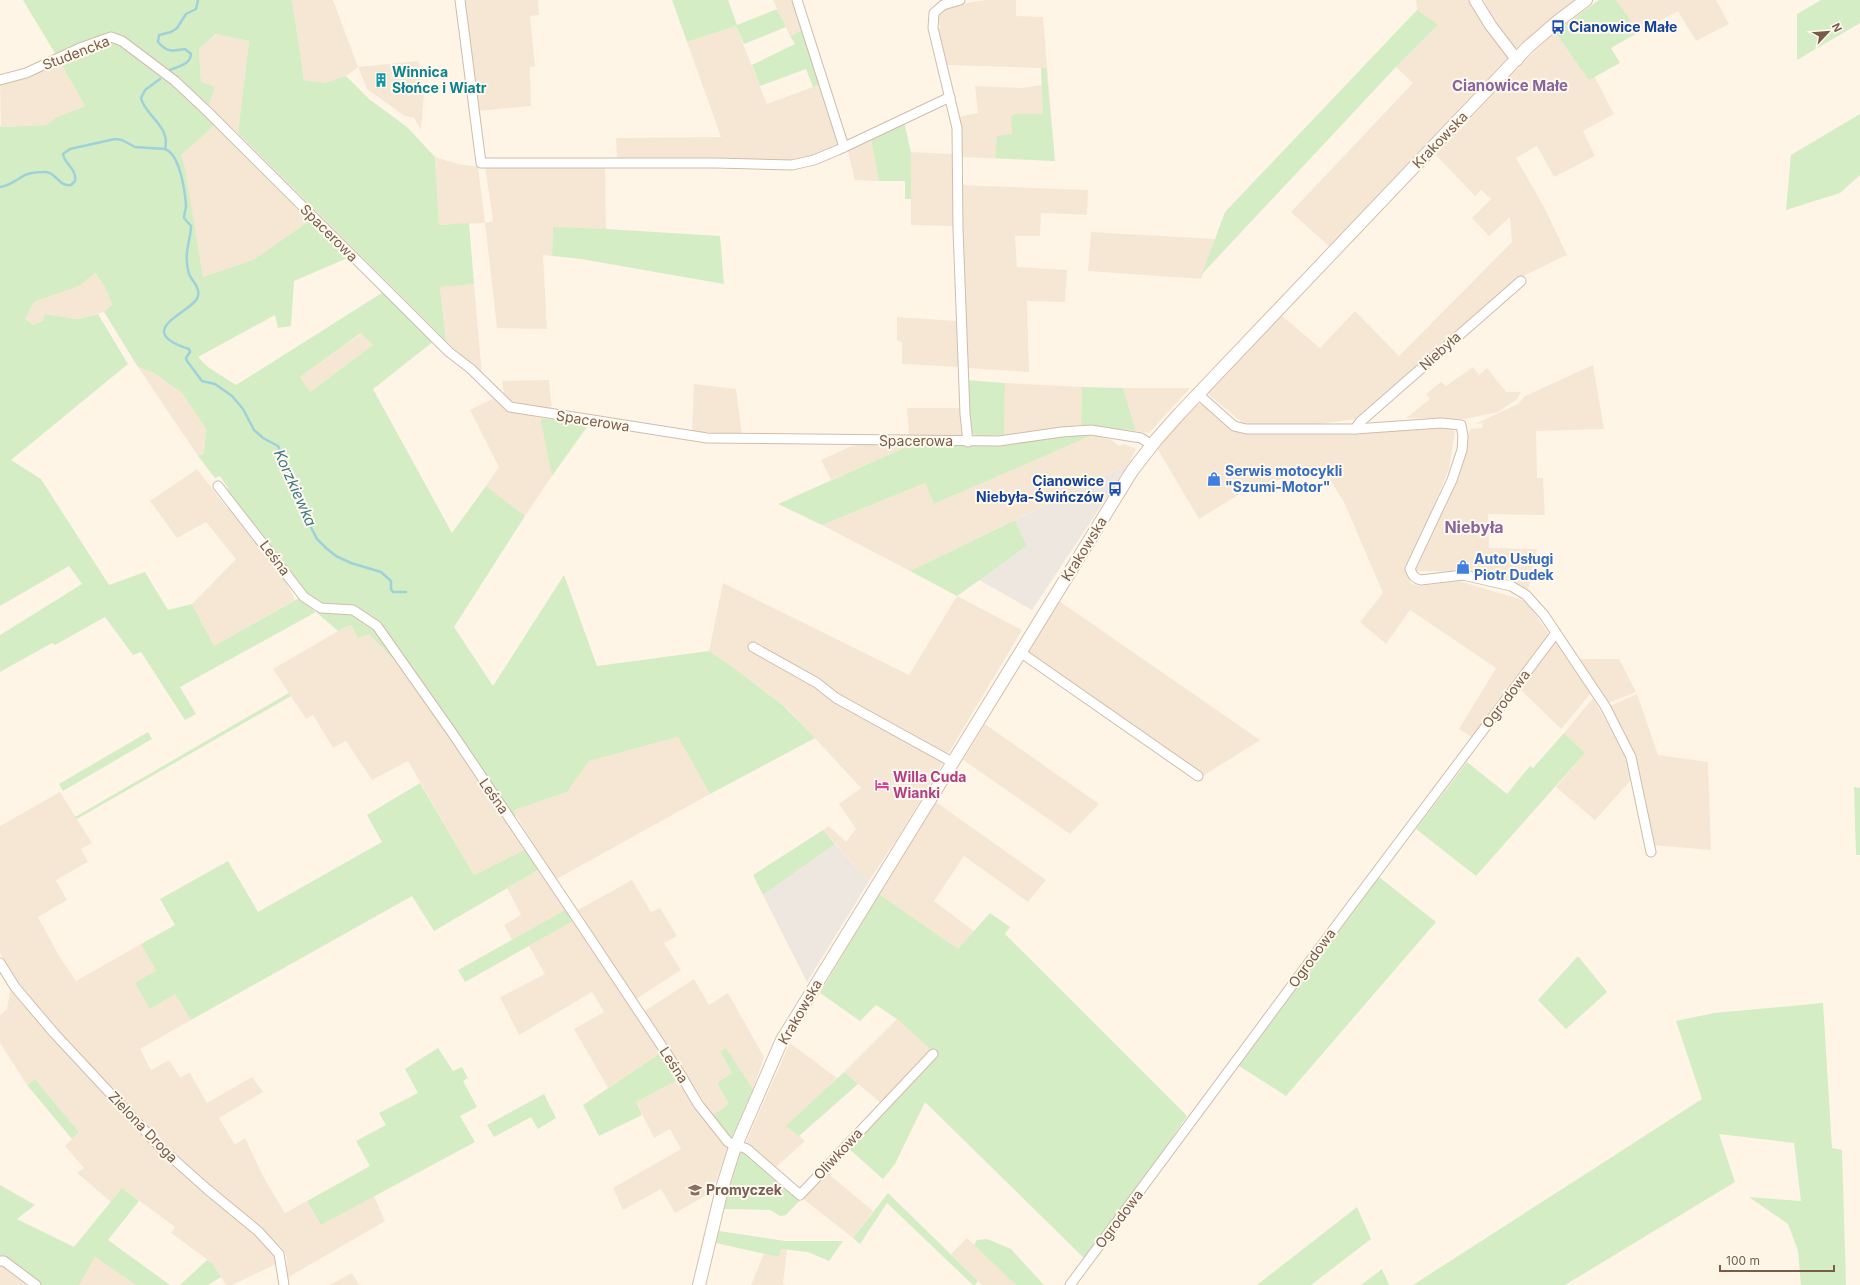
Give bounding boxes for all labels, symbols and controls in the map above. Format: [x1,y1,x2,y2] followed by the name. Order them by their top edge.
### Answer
[1808,12,1848,52] north arrow
[1569,18,1677,35] place label: Cianowice Małe
[1550,19,1566,35] bus stop icon: Cianowice Małe
[1829,21,1845,34] text: N
[40,32,112,73] street label: Studencka
[392,63,487,96] place label: Winnica Słońce i Wiatr
[373,72,389,88] building icon: Winnica Słońce i Wiatr
[1452,76,1568,95] district label: Cianowice Małe
[1408,108,1471,172] street label: Krakowska
[297,200,362,265] street label: Spacerowa
[1416,328,1464,374] street label: Niebyła
[555,406,631,435] street label: Spacerowa
[879,432,953,449] street label: Spacerowa
[270,446,321,529] water label: Korzkiewka
[1225,462,1342,495] place label: Serwis motocykli "Szumi-Motor"
[1206,471,1222,487] shop icon: Serwis motocykli "Szumi-Motor"
[976,472,1104,505] place label: Cianowice Niebyła-Świńczów
[1107,481,1123,497] bus stop icon: Cianowice Niebyła-Świńczów
[1057,514,1110,584] street label: Krakowska
[1444,517,1504,537] district label: Niebyła
[257,537,294,579] street label: Leśna
[1474,550,1555,583] place label: Auto Usługi Piotr Dudek
[1455,559,1471,575] shop icon: Auto Usługi Piotr Dudek
[1478,666,1533,731] street label: Ogrodowa
[893,768,966,801] place label: Willa Cuda Wianki
[476,775,513,817] street label: Leśna
[874,777,890,793] hotel icon: Willa Cuda Wianki
[1285,925,1339,991] street label: Ogrodowa
[774,976,825,1047] street label: Krakowska
[657,1043,692,1086] street label: Leśna
[105,1088,181,1166] street label: Zielona Droga
[810,1125,866,1183] street label: Oliwkowa
[706,1181,783,1198] place label: Promyczek
[687,1182,703,1198] school or university icon: Promyczek
[1091,1186,1146,1251] street label: Ogrodowa
[1720,1247,1834,1273] scale bar
[1726,1253,1760,1268] text: 100 m

